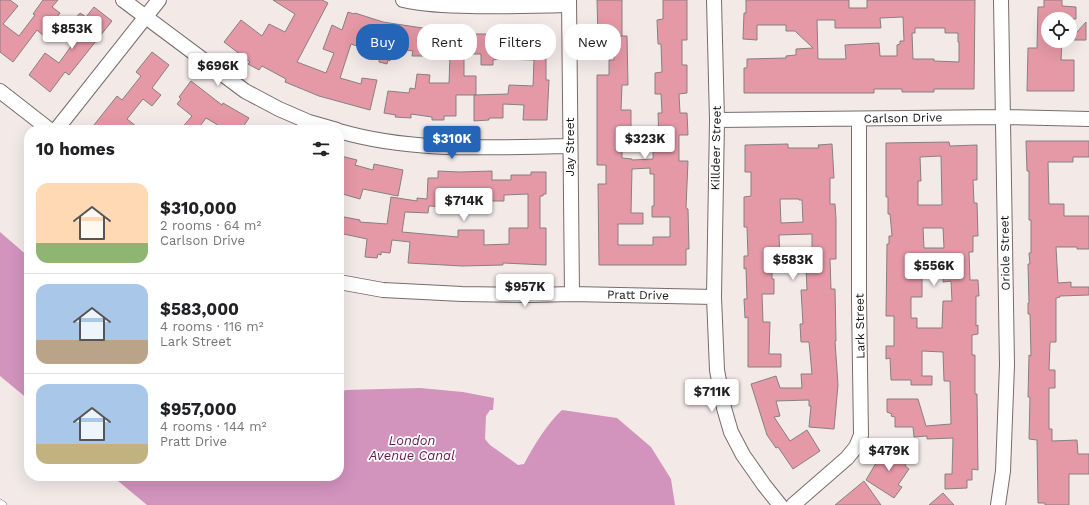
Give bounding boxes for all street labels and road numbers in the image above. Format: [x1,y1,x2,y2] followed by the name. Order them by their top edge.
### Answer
[708,106,724,190] street label: Killdeer Street
[864,110,942,126] street label: Carlson Drive
[563,117,577,177] street label: Jay Street
[997,215,1013,291] street label: Oriole Street
[607,287,669,303] street label: Pratt Drive
[852,293,868,359] street label: Lark Street

